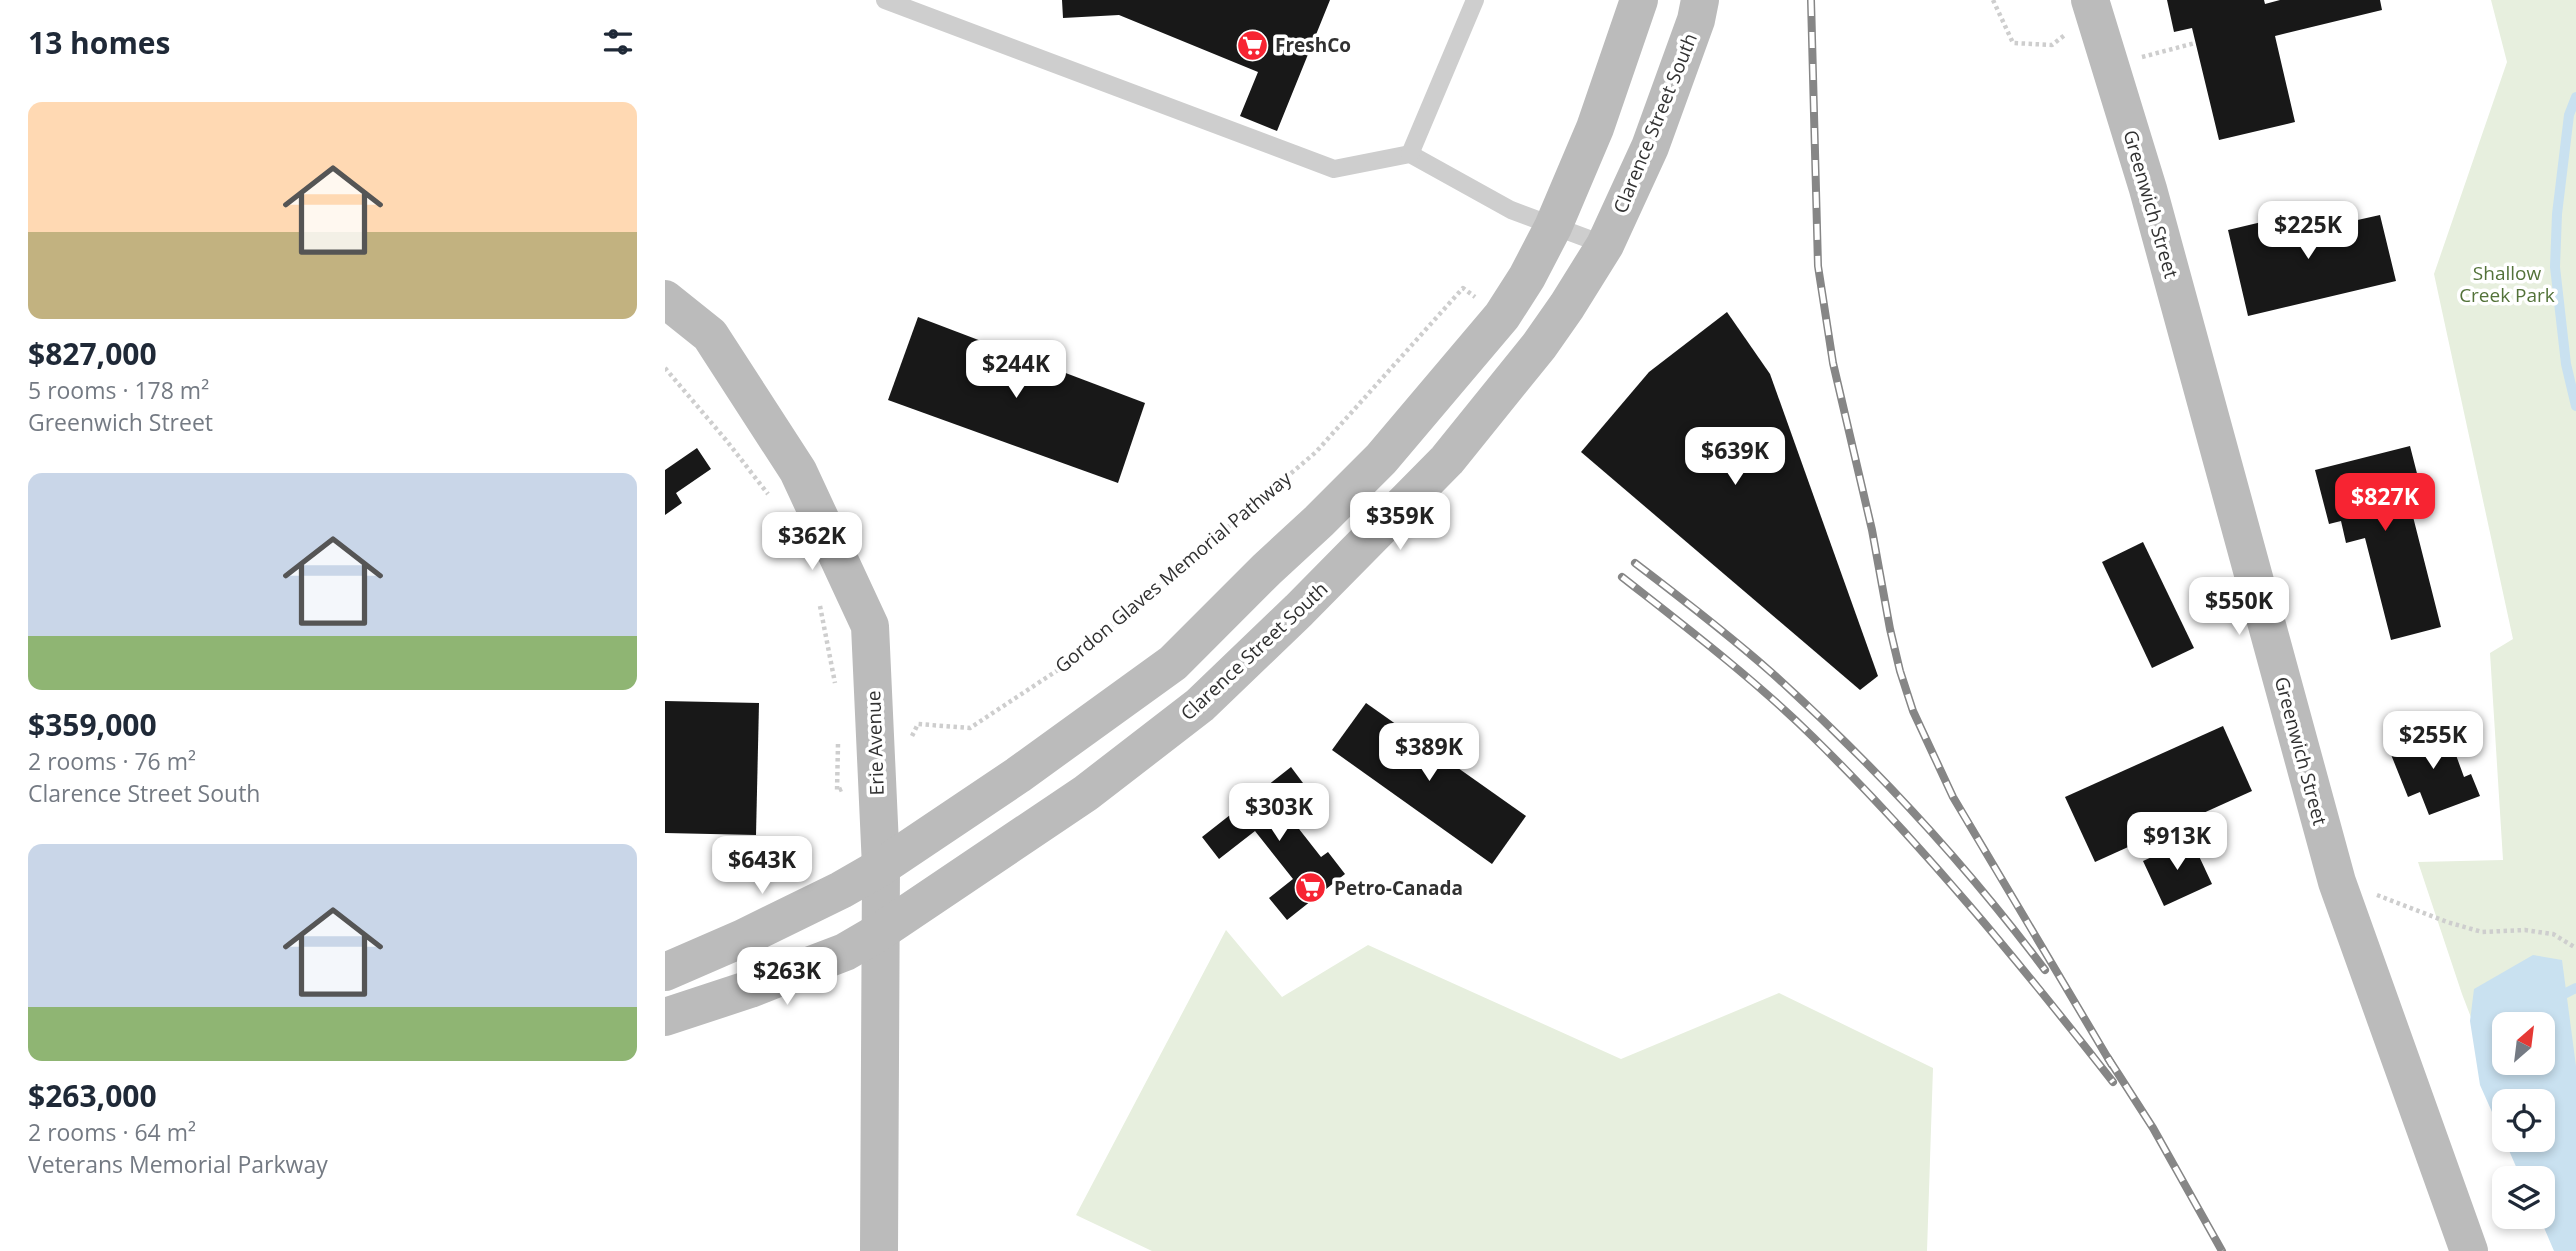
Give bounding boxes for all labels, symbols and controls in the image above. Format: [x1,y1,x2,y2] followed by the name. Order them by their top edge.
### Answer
[28,22,171,63] text: 13 homes
[599,23,637,61] icon: filters
[1235,28,1269,62] supermarket icon: FreshCo
[1607,29,1703,217] street label: Clarence Street South
[1275,32,1351,58] place label: FreshCo
[2117,127,2185,281] street label: Greenwich Street
[270,147,396,273] icon: home
[2259,202,2357,261] pin: $225K
[2274,208,2342,240] text: $225K
[2459,260,2555,308] park label: Shallow Creek Park
[28,333,157,374] text: $827,000
[967,340,1065,400] pin: $244K
[982,347,1050,379] text: $244K
[28,374,209,406] text: 5 rooms · 178 m²
[28,406,213,438] text: Greenwich Street
[1686,428,1784,487] pin: $639K
[1701,434,1769,466] text: $639K
[1049,465,1297,679] street label: Gordon Glaves Memorial Pathway
[2336,474,2434,533] pin: $827K
[2351,480,2419,512] text: $827K
[1351,492,1449,552] pin: $359K
[1366,499,1434,531] text: $359K
[763,512,861,572] pin: $362K
[270,518,396,644] icon: home
[778,519,846,551] text: $362K
[1175,576,1333,726] street label: Clarence Street South
[2190,578,2288,637] pin: $550K
[2205,584,2273,616] text: $550K
[2269,674,2333,828] street label: Greenwich Street
[860,690,890,796] street label: Erie Avenue
[28,704,157,745] text: $359,000
[2384,712,2482,771] pin: $255K
[2399,718,2467,750] text: $255K
[1380,724,1478,783] pin: $389K
[1395,730,1463,762] text: $389K
[28,745,196,777] text: 2 rooms · 76 m²
[28,777,260,809] text: Clarence Street South
[1230,784,1328,843] pin: $303K
[1245,790,1313,822] text: $303K
[2128,812,2226,872] pin: $913K
[2143,819,2211,851] text: $913K
[713,836,811,896] pin: $643K
[728,843,796,875] text: $643K
[1294,871,1328,905] supermarket icon: Petro-Canada
[1334,875,1463,901] place label: Petro-Canada
[270,889,396,1015] icon: home
[738,948,836,1007] pin: $263K
[753,954,821,986] text: $263K
[2492,1012,2555,1074] north arrow
[2492,1012,2555,1229] map controls
[28,1075,157,1116] text: $263,000
[2492,1089,2555,1152] button: locate
[28,1116,196,1148] text: 2 rooms · 64 m²
[28,1148,328,1180] text: Veterans Memorial Parkway
[2492,1166,2555,1229] button: layers

